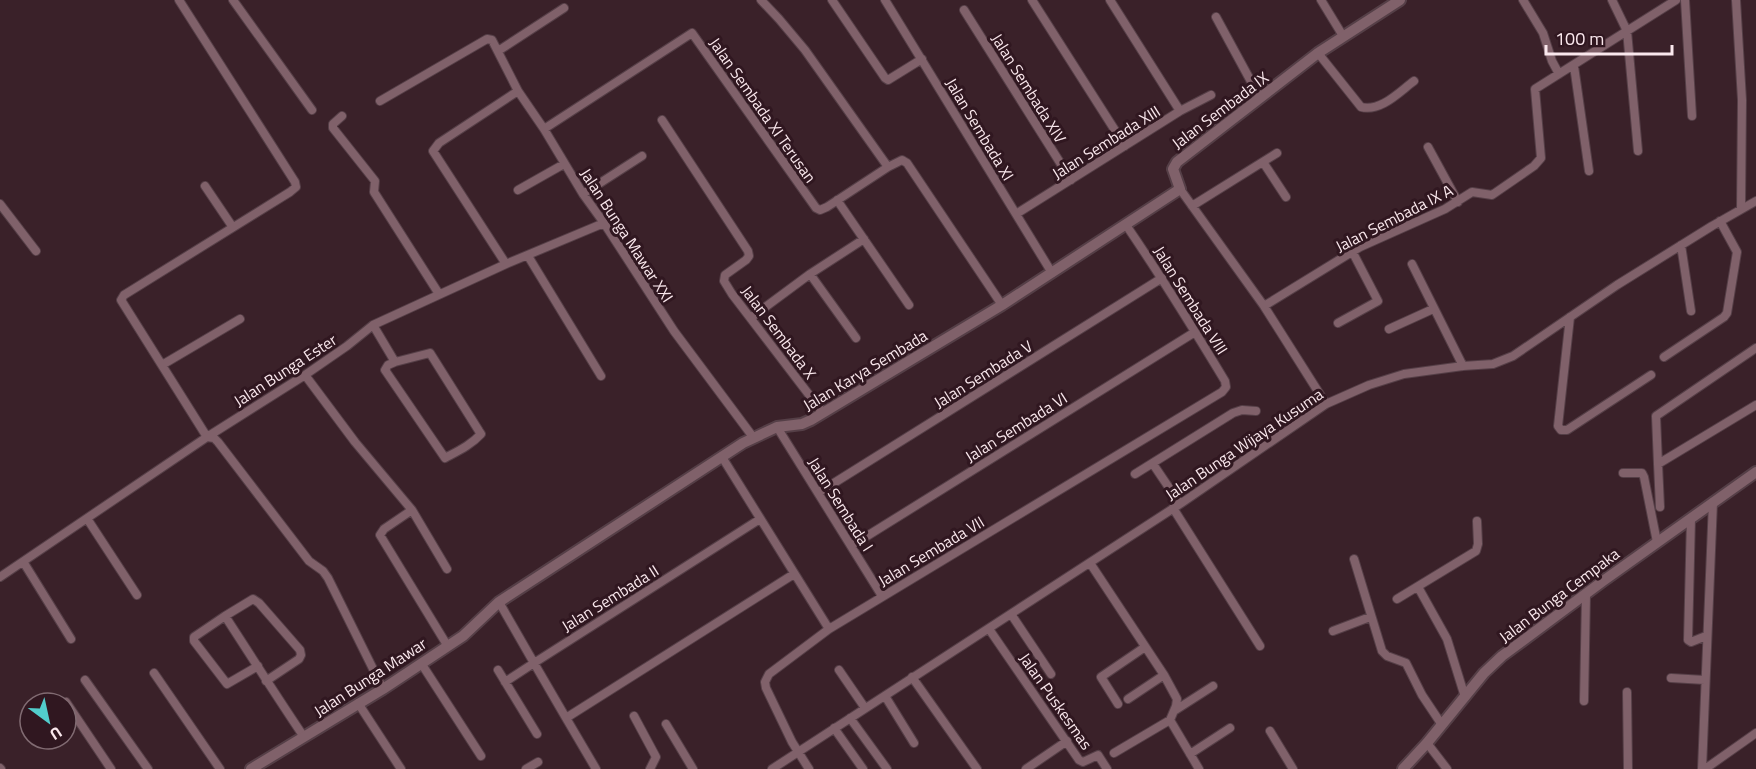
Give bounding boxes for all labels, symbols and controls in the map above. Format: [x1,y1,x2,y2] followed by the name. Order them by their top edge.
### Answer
[1546,18,1672,56] scale bar
[1555,25,1604,52] text: 100 m
[986,29,1072,147] street label: Jalan Sembada XIV
[704,32,822,188] street label: Jalan Sembada XI Terusan
[1167,66,1274,154] street label: Jalan Sembada IX
[940,73,1020,185] street label: Jalan Sembada XI
[1047,99,1165,185] street label: Jalan Sembada XIII
[575,163,679,307] street label: Jalan Bunga Mawar XXI
[1331,178,1457,258] street label: Jalan Sembada IX A
[1148,241,1234,359] street label: Jalan Sembada VIII
[736,280,822,384] street label: Jalan Sembada X
[798,323,932,417] street label: Jalan Karya Sembada
[229,327,342,412] street label: Jalan Bunga Ester
[929,334,1037,414] street label: Jalan Sembada V
[1160,382,1328,506] street label: Jalan Bunga Wijaya Kusuma
[960,386,1072,468] street label: Jalan Sembada VI
[802,452,880,556] street label: Jalan Sembada I
[873,510,989,592] street label: Jalan Sembada VII
[1494,542,1624,648] street label: Jalan Bunga Cempaka
[557,558,663,638] street label: Jalan Sembada II
[309,631,432,723] street label: Jalan Bunga Mawar
[1014,648,1098,754] street label: Jalan Puskesmas
[18,691,78,751] north arrow
[45,721,67,746] text: U

